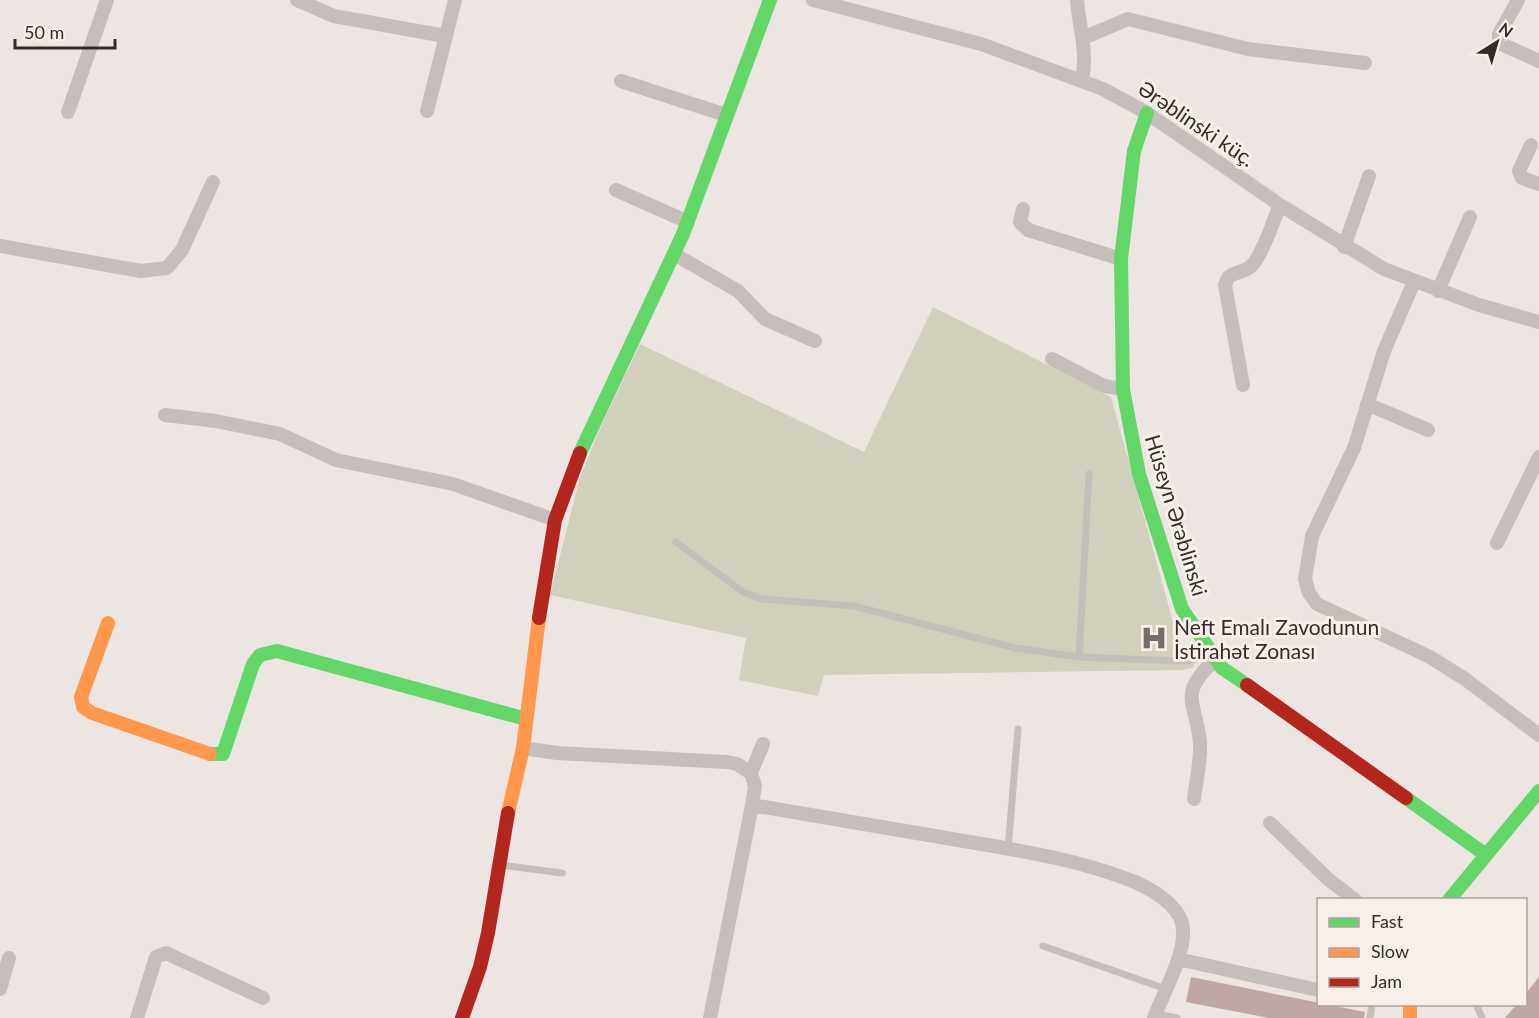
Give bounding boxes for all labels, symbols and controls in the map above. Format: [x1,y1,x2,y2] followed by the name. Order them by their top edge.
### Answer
[15,12,116,50] scale bar
[1467,12,1527,72] north arrow
[1496,18,1517,41] text: N
[24,21,64,43] text: 50 m
[1134,75,1260,171] street label: Ərəblinski küç.
[1141,431,1213,599] street label: Hüseyn Ərəblinski
[1174,614,1379,663] place label: Neft Emalı Zavodunun İstirahət Zonası
[1139,623,1169,653] hospital icon: Neft Emalı Zavodunun İstirahət Zonası
[1317,898,1527,1006] legend
[1371,910,1404,932] text: Fast
[1371,940,1409,962] text: Slow
[1371,970,1402,992] text: Jam

